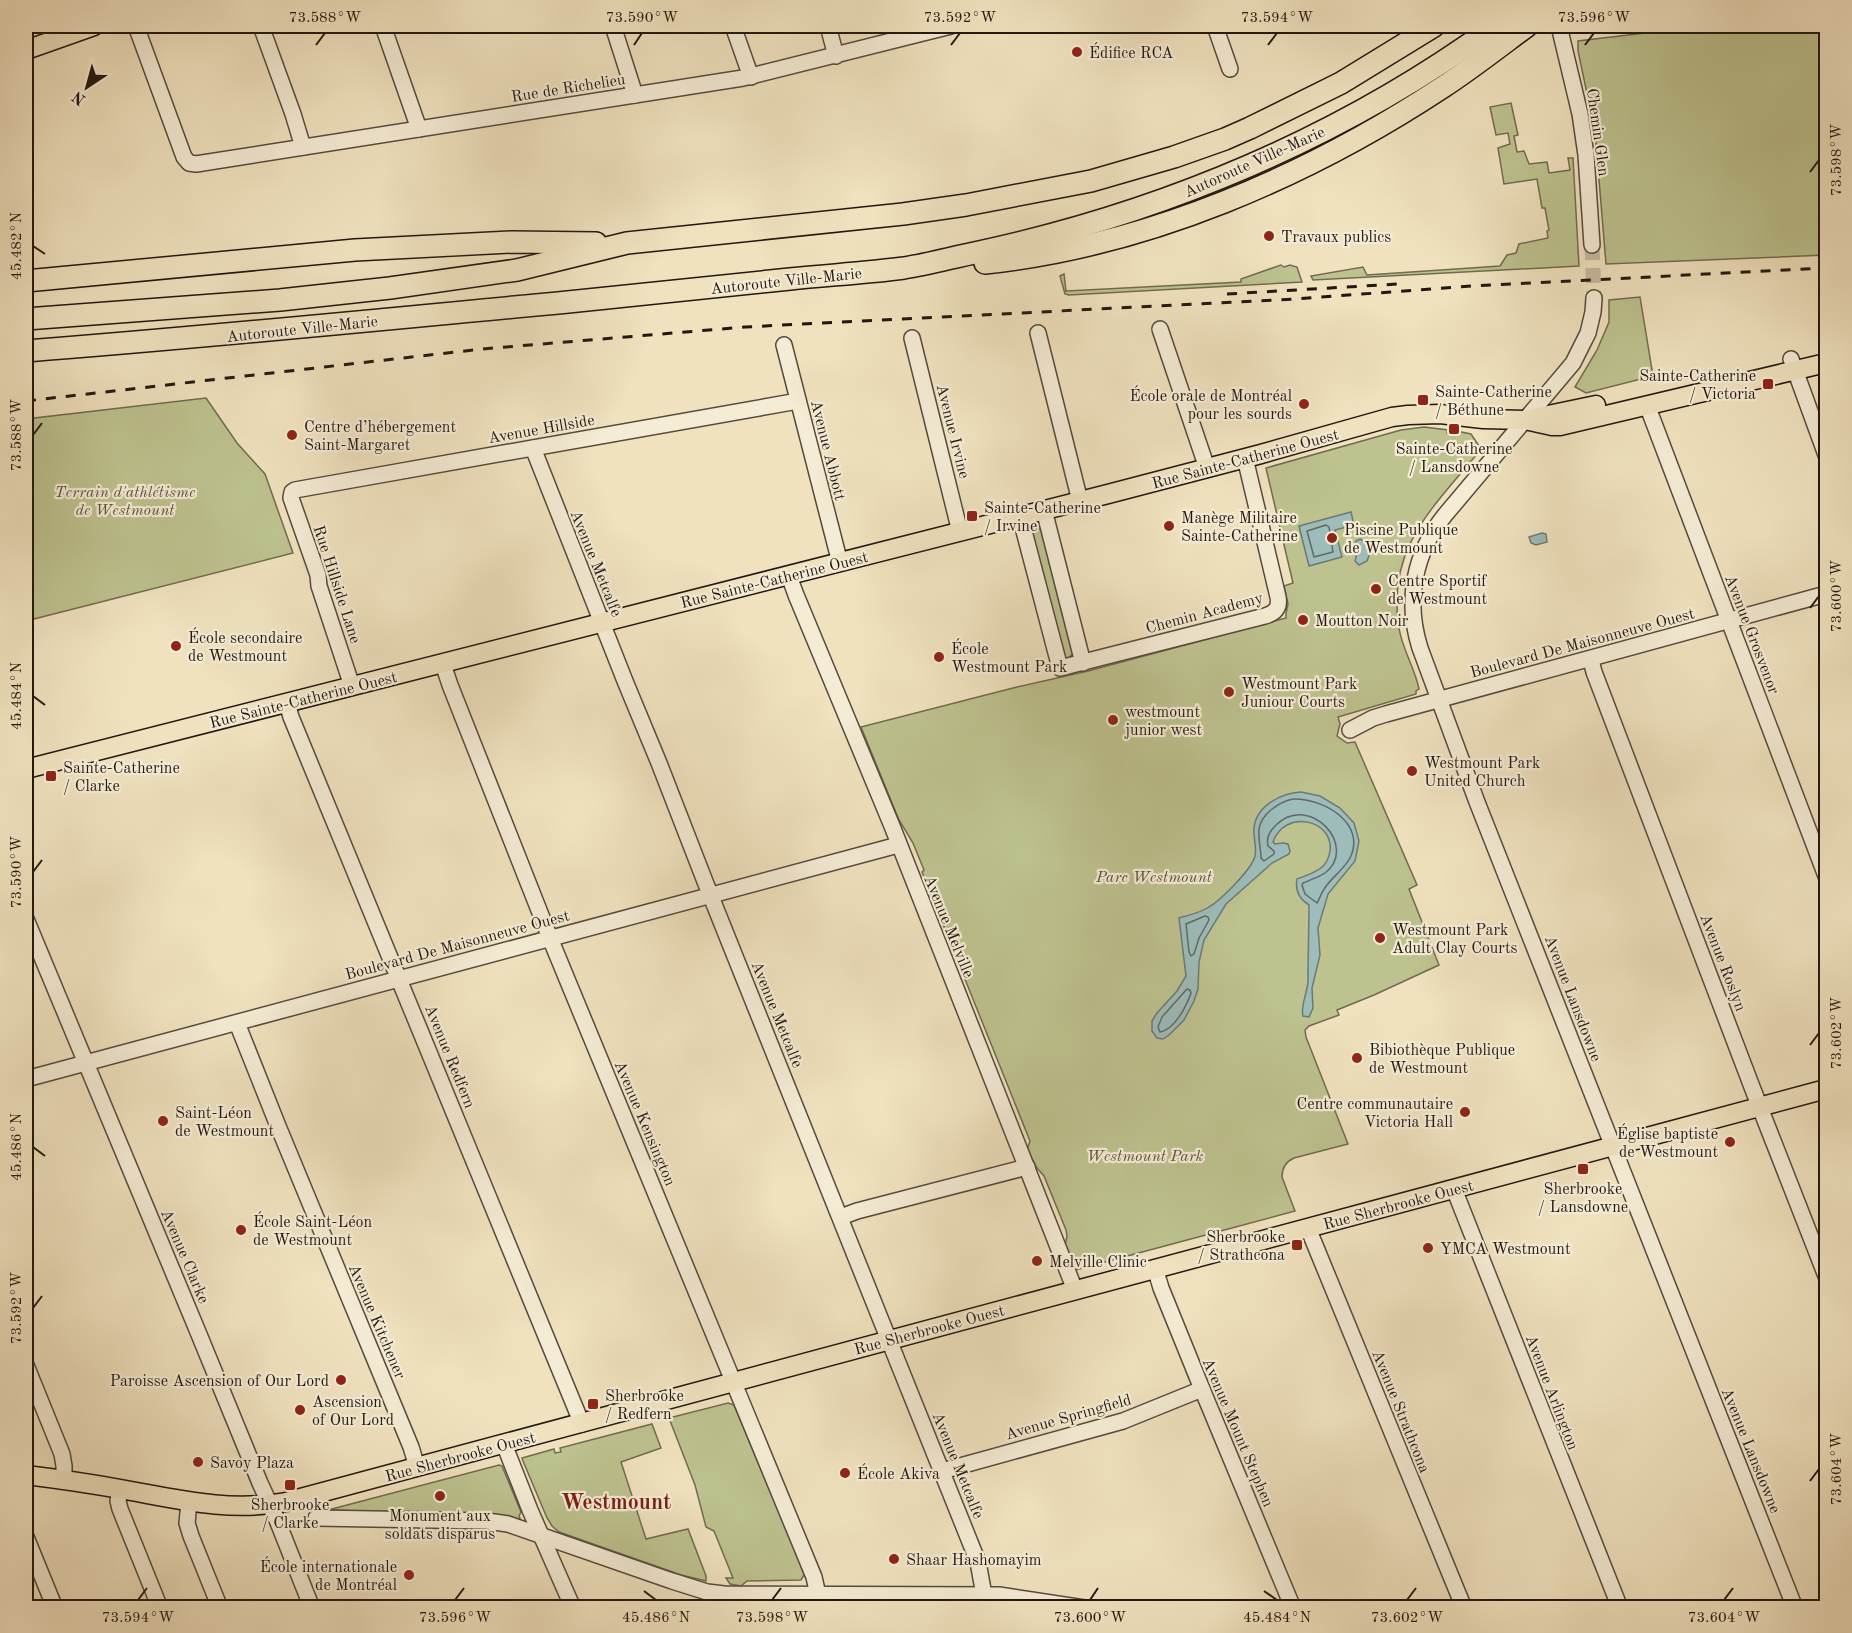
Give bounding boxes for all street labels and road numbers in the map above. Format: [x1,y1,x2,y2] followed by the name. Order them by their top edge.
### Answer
[510,72,627,106] street label: Rue de Richelieu
[1583,87,1611,178] street label: Chemin Glen
[1182,125,1328,201] street label: Autoroute Ville-Marie
[710,266,863,298] street label: Autoroute Ville-Marie
[226,314,379,346] street label: Autoroute Ville-Marie
[933,383,972,480] street label: Avenue Irvine
[807,399,847,503] street label: Avenue Abbott
[487,413,596,447] street label: Avenue Hillside
[1150,427,1341,493] street label: Rue Sainte-Catherine Ouest
[566,508,624,619] street label: Avenue Metcalfe
[309,523,363,646] street label: Rue Hillside Lane
[679,550,870,612] street label: Rue Sainte-Catherine Ouest
[1721,573,1781,697] street label: Avenue Grosvenor
[1144,590,1265,637] street label: Chemin Academy
[1469,606,1697,682] street label: Boulevard De Maisonneuve Ouest
[208,670,399,732] street label: Rue Sainte-Catherine Ouest
[920,873,976,980] street label: Avenue Melville
[344,908,572,984] street label: Boulevard De Maisonneuve Ouest
[1696,912,1748,1014] street label: Avenue Roslyn
[1541,933,1604,1064] street label: Avenue Lansdowne
[747,959,805,1070] street label: Avenue Metcalfe
[421,1003,477,1111] street label: Avenue Redfern
[611,1059,678,1189] street label: Avenue Kensington
[1322,1178,1476,1234] street label: Rue Sherbrooke Ouest
[157,1207,211,1306] street label: Avenue Clarke
[345,1262,408,1382] street label: Avenue Kitchener
[853,1303,1007,1359] street label: Rue Sherbrooke Ouest
[1522,1333,1581,1453] street label: Avenue Arlington
[1368,1348,1432,1476] street label: Avenue Strathcona
[1199,1356,1276,1510] street label: Avenue Mount Stephen
[1718,1386,1783,1516] street label: Avenue Lansdowne
[1004,1392,1133,1444] street label: Avenue Springfield
[928,1410,986,1521] street label: Avenue Metcalfe
[384,1430,538,1486] street label: Rue Sherbrooke Ouest

